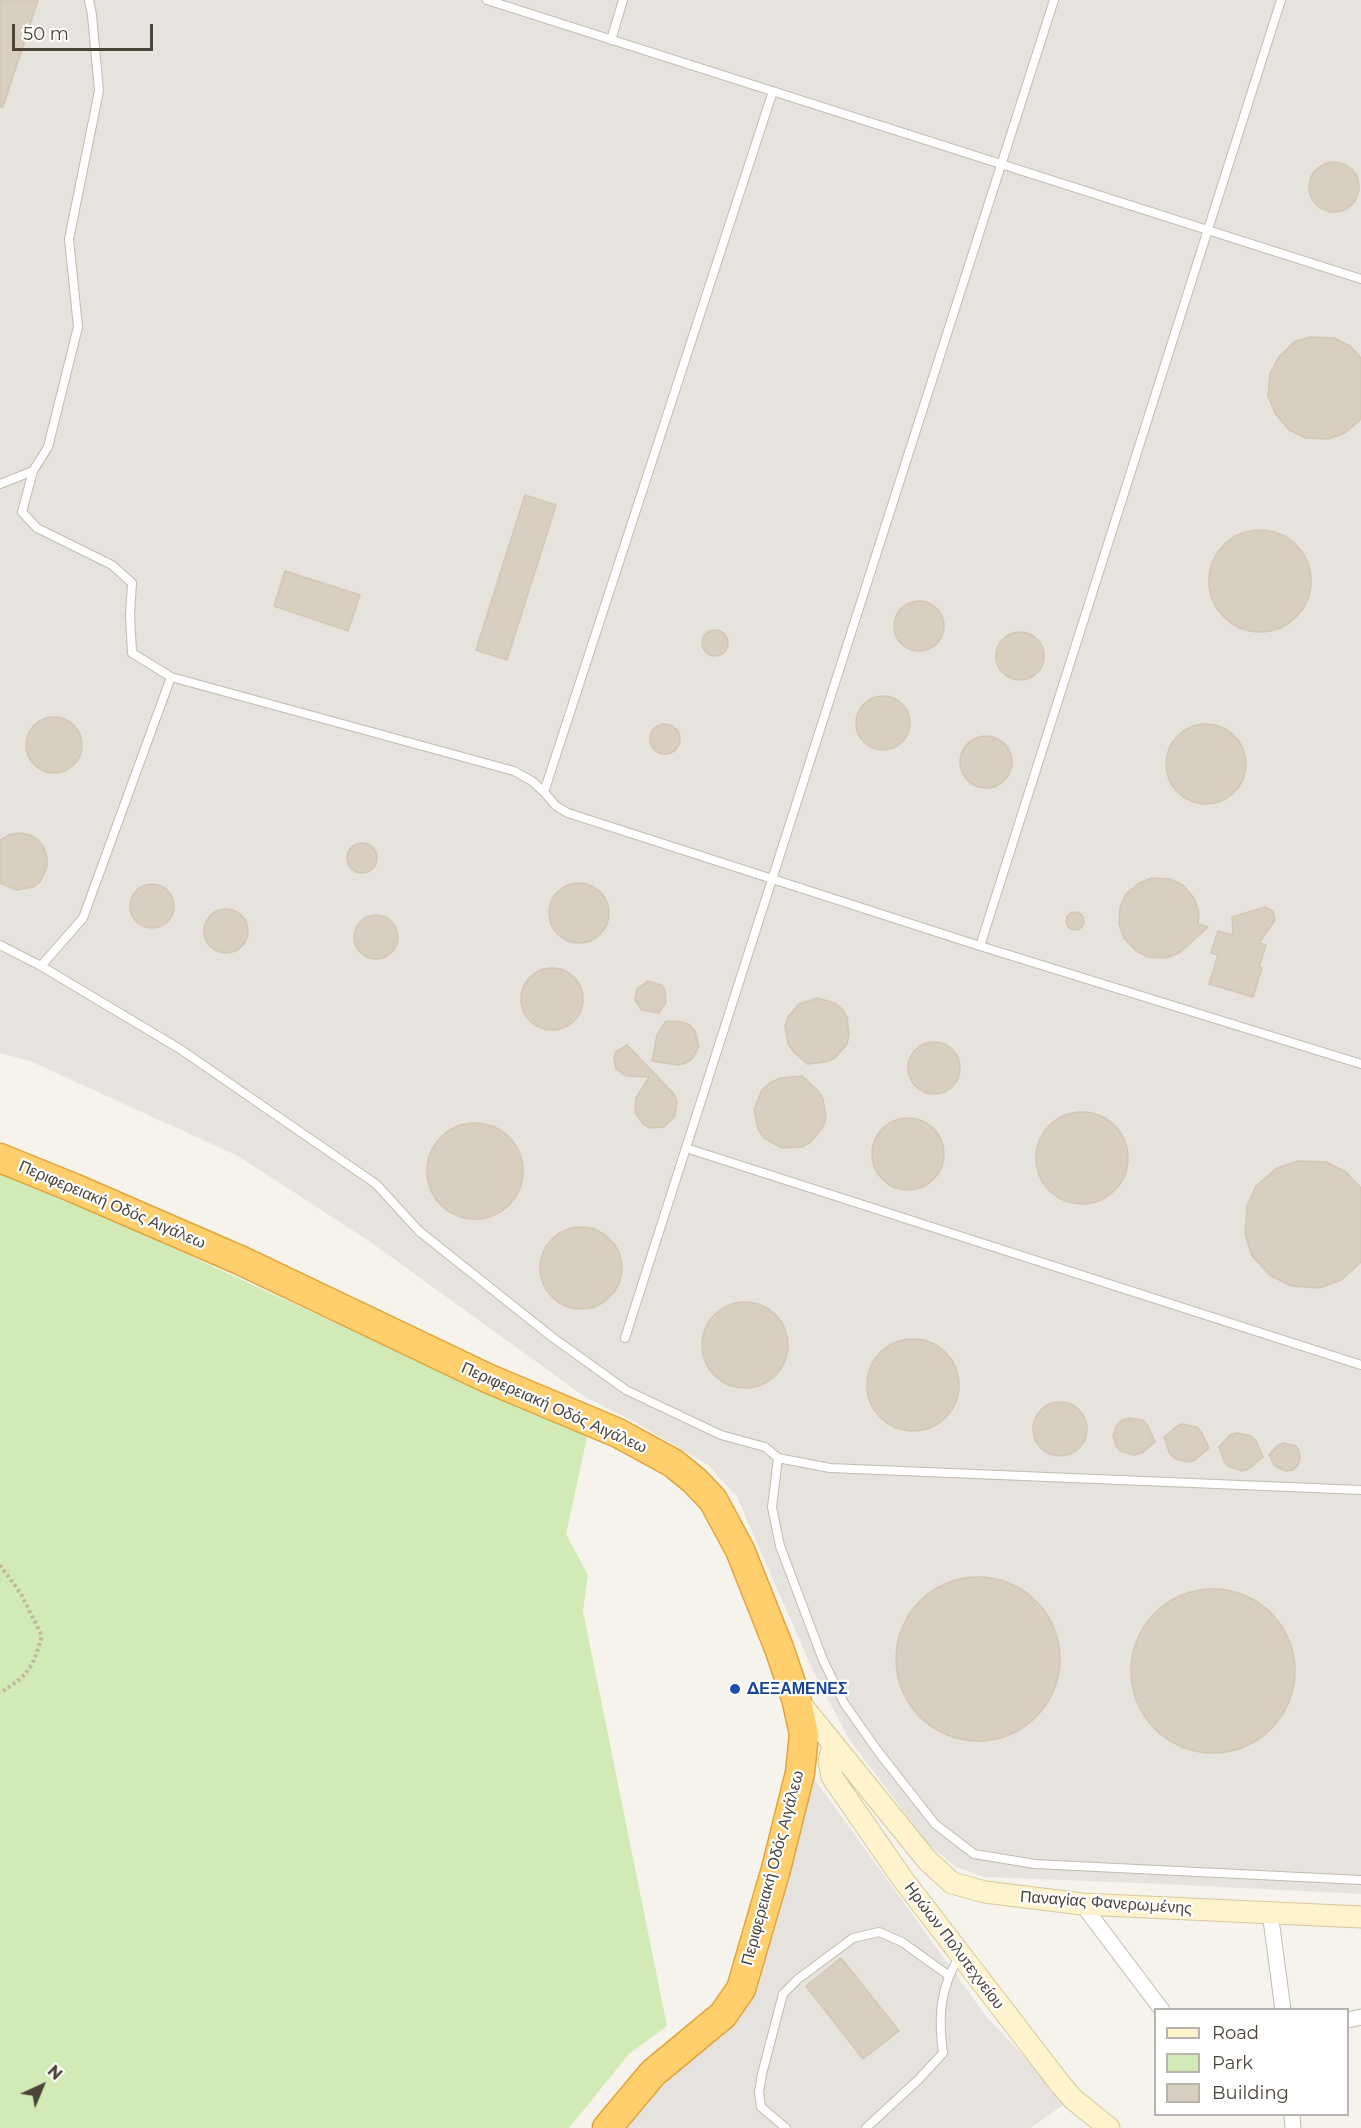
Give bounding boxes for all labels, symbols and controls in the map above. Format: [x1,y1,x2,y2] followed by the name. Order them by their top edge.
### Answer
[15,12,156,50] scale bar
[23,23,69,45] text: 50 m
[16,1157,208,1253] street label: Περιφερειακή Οδός Αιγάλεω
[458,1358,650,1458] street label: Περιφερειακή Οδός Αιγάλεω
[747,1679,848,1699] place label: ΔΕΞΑΜΕΝΕΣ
[728,1682,742,1696] marker: ΔΕΞΑΜΕΝΕΣ
[738,1768,808,1968] street label: Περιφερειακή Οδός Αιγάλεω
[900,1879,1008,2013] street label: Ηρώων Πολυτεχνείου
[1019,1887,1193,1919] street label: Παναγίας Φανερωμένης
[1154,2008,1349,2116] legend
[1212,2022,1259,2044] text: Road
[1212,2052,1253,2074] text: Park
[12,2056,72,2116] north arrow
[44,2061,66,2084] text: N
[1212,2082,1289,2104] text: Building

